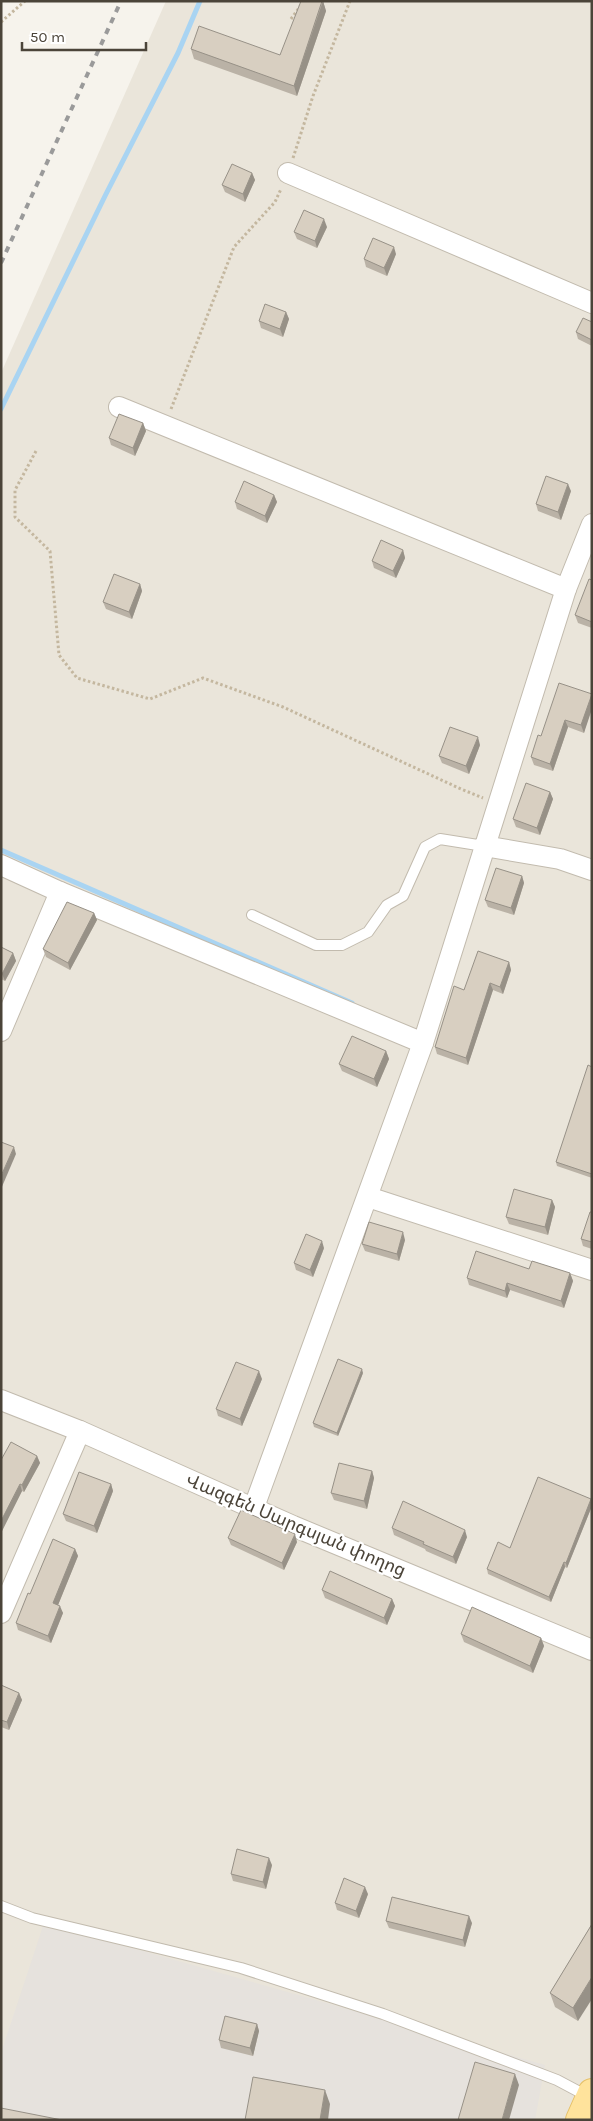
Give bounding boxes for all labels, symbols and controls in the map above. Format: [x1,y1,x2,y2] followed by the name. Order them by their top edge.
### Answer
[22,20,146,52] scale bar
[30,28,65,46] text: 50 m
[183,1469,409,1581] street label: Վազգեն Սարգսյան փողոց

